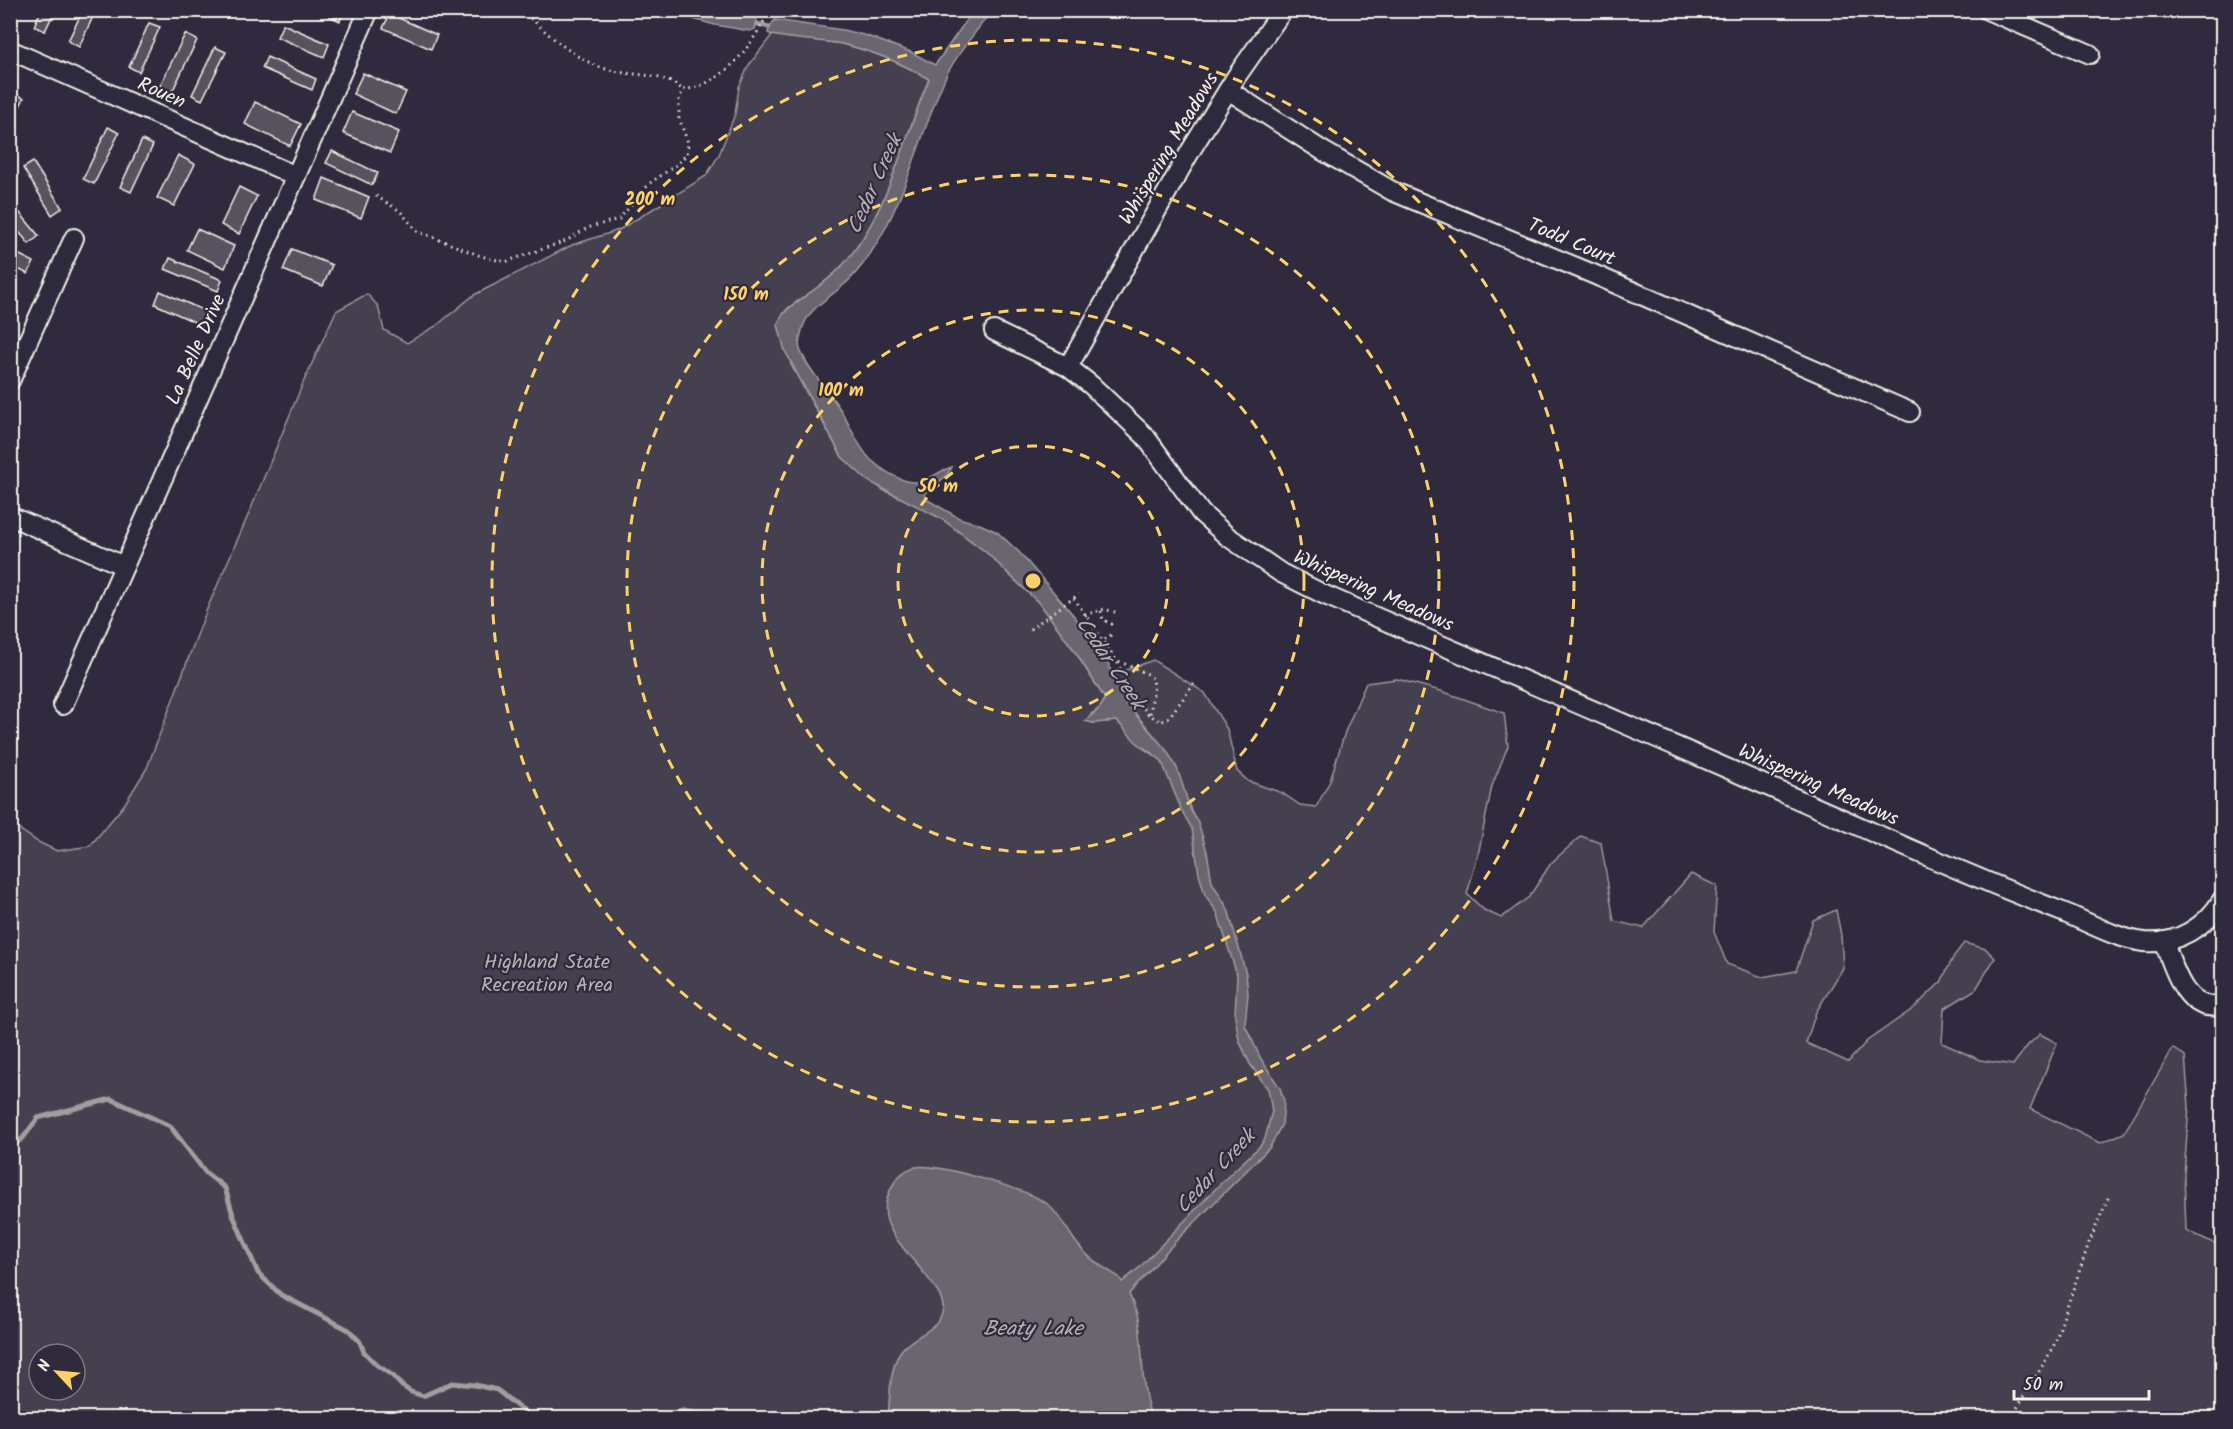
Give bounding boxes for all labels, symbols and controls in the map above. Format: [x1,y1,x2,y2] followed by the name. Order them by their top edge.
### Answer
[1111,66,1228,231] street label: Whispering Meadows
[132,69,191,119] street label: Rouen
[839,127,913,240] water label: Cedar Creek
[625,186,676,215] text: 200 m
[1522,210,1620,276] street label: Todd Court
[723,281,769,310] text: 150 m
[158,289,236,410] street label: La Belle Drive
[818,377,864,406] text: 100 m
[917,473,958,502] text: 50 m
[1288,542,1459,642] street label: Whispering Meadows
[1023,571,1043,591] centre of rings
[1066,611,1155,720] water label: Cedar Creek
[1733,736,1904,836] street label: Whispering Meadows
[481,947,613,1002] park label: Highland State Recreation Area
[1168,1120,1266,1222] water label: Cedar Creek
[983,1313,1085,1346] water label: Beaty Lake
[27,1342,87,1402] north arrow
[31,1356,58,1376] text: N
[2014,1363,2149,1401] scale bar
[2023,1371,2063,1400] text: 50 m

